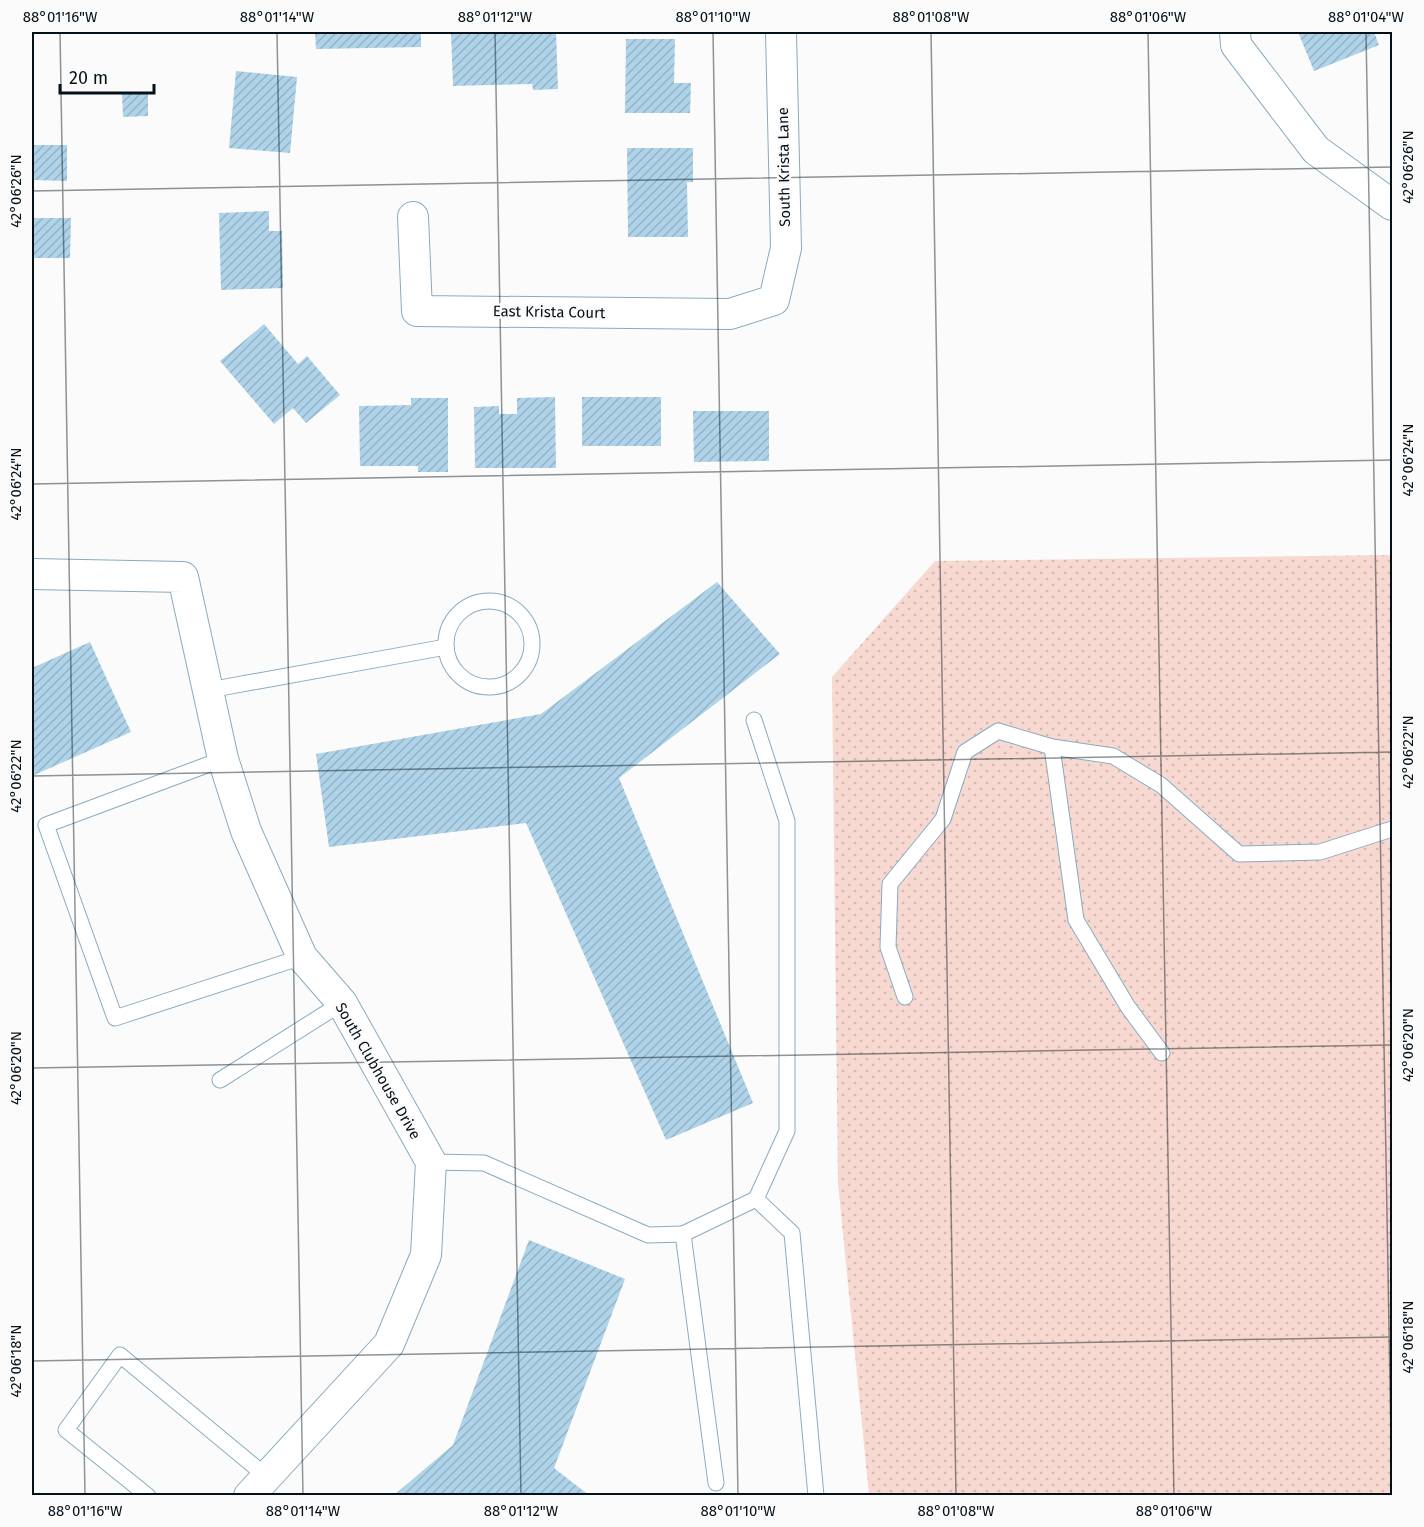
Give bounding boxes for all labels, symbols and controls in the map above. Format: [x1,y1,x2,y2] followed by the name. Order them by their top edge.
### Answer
[23,8,98,26] text: 88°01'16"W
[240,8,315,26] text: 88°01'14"W
[458,8,533,26] text: 88°01'12"W
[675,8,751,26] text: 88°01'10"W
[893,8,970,26] text: 88°01'08"W
[1110,8,1187,26] text: 88°01'06"W
[1328,8,1405,26] text: 88°01'04"W
[60,57,154,95] scale bar
[69,67,108,89] text: 20 m
[774,107,794,227] street label: South Krista Lane
[1399,130,1417,204] text: 42°06'26"N
[7,154,25,228] text: 42°06'26"N
[493,302,606,322] street label: East Krista Court
[1399,424,1417,496] text: 42°06'24"N
[7,448,25,520] text: 42°06'24"N
[1399,715,1417,789] text: 42°06'22"N
[7,739,25,813] text: 42°06'22"N
[332,999,424,1143] street label: South Clubhouse Drive
[1399,1008,1417,1082] text: 42°06'20"N
[7,1031,25,1105] text: 42°06'20"N
[1399,1300,1417,1374] text: 42°06'18"N
[7,1324,25,1398] text: 42°06'18"N
[48,1502,123,1520] text: 88°01'16"W
[266,1502,341,1520] text: 88°01'14"W
[484,1502,559,1520] text: 88°01'12"W
[700,1502,776,1520] text: 88°01'10"W
[918,1502,995,1520] text: 88°01'08"W
[1136,1502,1213,1520] text: 88°01'06"W

